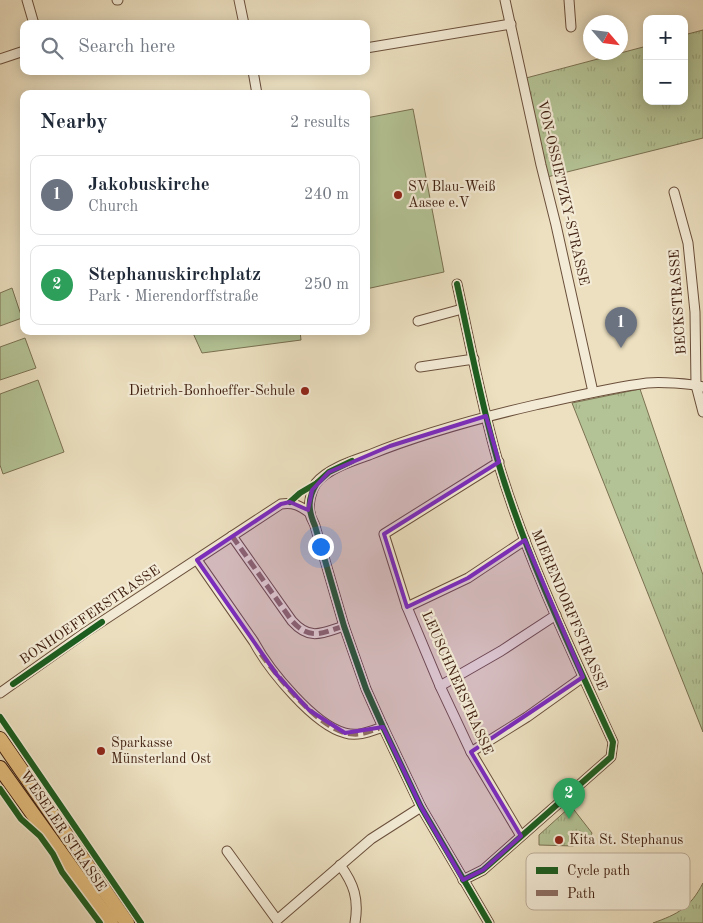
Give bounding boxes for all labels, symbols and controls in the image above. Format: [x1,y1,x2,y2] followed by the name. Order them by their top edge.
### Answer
[583,15,628,60] north arrow
[643,15,688,105] map controls
[643,15,688,60] button: +
[20,20,370,75] search box
[38,34,66,62] icon: search
[78,38,175,57] text: Search here
[643,60,688,105] button: −
[535,99,591,287] street label: VON-OSSIETZKY-STRASSE
[40,112,108,133] text: Nearby
[290,115,350,131] text: 2 results
[88,176,210,195] text: Jakobuskirche
[408,180,496,210] place label: SV Blau-Weiß Aasee e.V
[52,187,62,203] text: 1
[304,187,349,203] text: 240 m
[392,189,404,201] marker: SV Blau-Weiß Aasee e.V
[88,199,138,215] text: Church
[667,249,689,355] street label: BECKSTRASSE
[88,266,261,285] text: Stephanuskirchplatz
[52,277,62,293] text: 2
[304,277,349,293] text: 250 m
[88,289,258,305] text: Park · Mierendorffstraße
[605,307,637,348] pin: 1
[129,384,295,398] place label: Dietrich-Bonhoeffer-Schule
[299,385,311,397] marker: Dietrich-Bonhoeffer-Schule
[529,527,609,693] street label: MIERENDORFFSTRASSE
[308,534,334,560] your location
[17,563,163,667] street label: BONHOEFFERSTRASSE
[419,609,495,757] street label: LEUSCHNERSTRASSE
[111,736,211,766] place label: Sparkasse Münsterland Ost
[95,745,107,757] marker: Sparkasse Münsterland Ost
[17,768,109,894] street label: WESELER STRASSE
[553,778,585,819] pin: 2
[569,833,683,847] place label: Kita St. Stephanus
[553,834,565,846] marker: Kita St. Stephanus
[526,853,690,910] legend
[567,864,630,878] text: Cycle path
[567,887,596,901] text: Path

